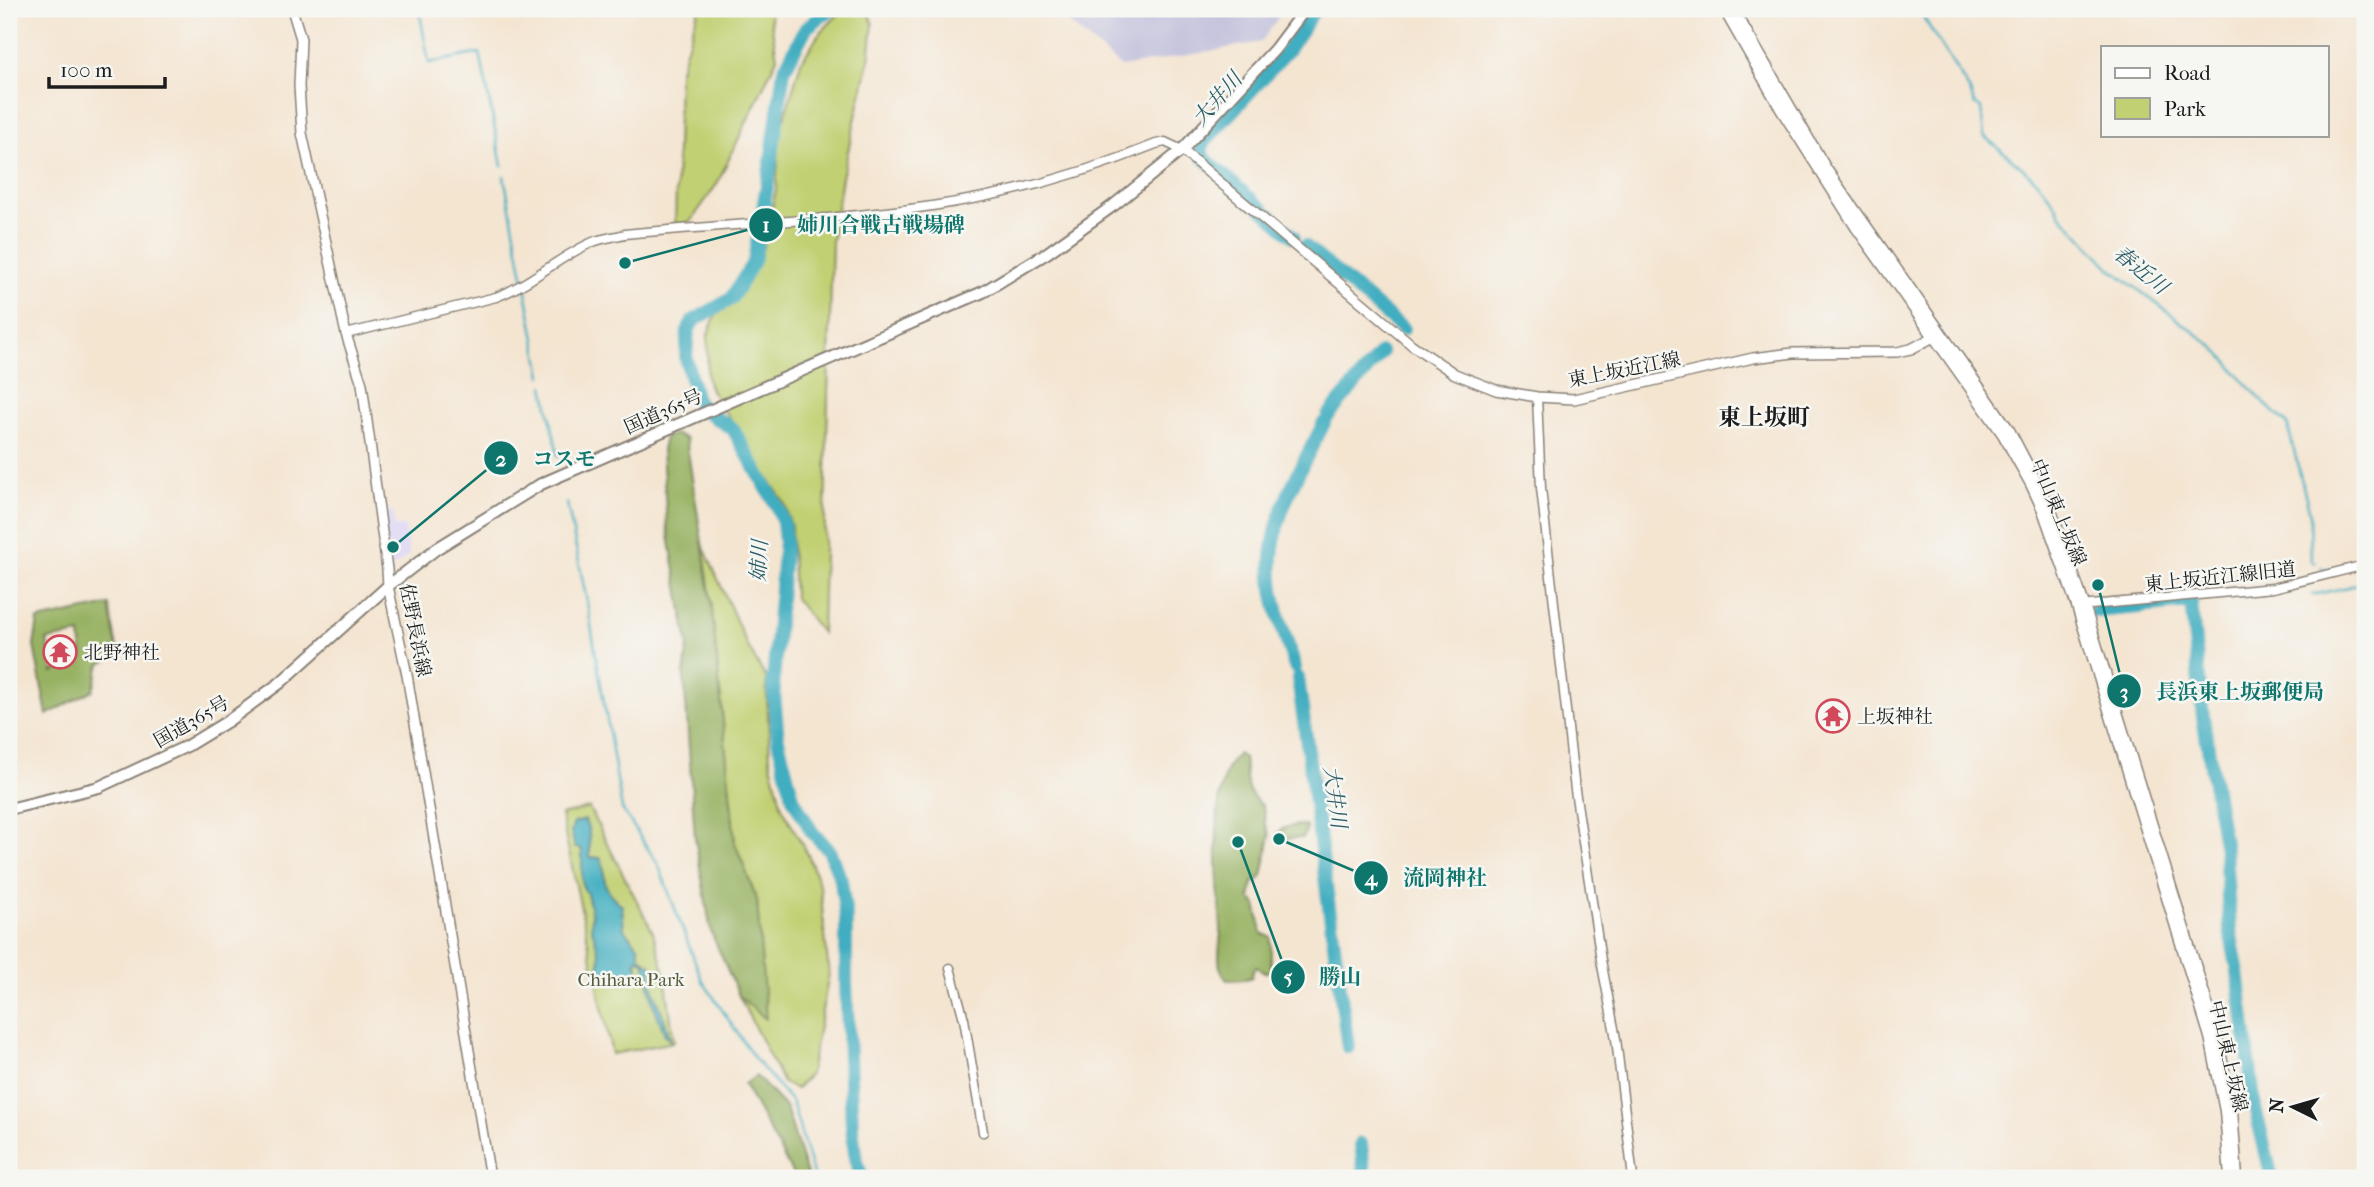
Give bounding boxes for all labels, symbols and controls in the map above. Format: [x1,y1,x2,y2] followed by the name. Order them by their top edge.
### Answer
[49,46,164,90] scale bar
[2101,46,2328,136] legend
[60,58,113,82] text: 100 m
[2164,61,2211,85] text: Road
[1187,66,1248,131] water label: 大井川
[2164,97,2206,121] text: Park
[748,204,979,246] callout: 姉川合戦古戦場碑
[762,213,770,237] text: 1
[797,213,965,237] text: 姉川合戦古戦場碑
[2109,241,2175,300] water label: 春近川
[1566,348,1682,392] street label: 東上坂近江線
[621,385,706,439] street label: 国道365号
[1718,404,1810,431] district label: 東上坂町
[483,437,609,479] callout: コスモ
[496,447,507,471] text: 2
[533,447,596,471] text: コスモ
[2026,456,2090,569] street label: 中山東上坂線
[746,537,772,583] water label: 姉川
[2143,558,2297,596] street label: 東上坂近江線旧道
[395,581,435,679] street label: 佐野長浜線
[41,633,79,671] temple icon: 北野神社
[84,642,160,664] place label: 北野神社
[2107,670,2338,712] callout: 長浜東上坂郵便局
[2120,680,2128,704] text: 3
[2156,680,2324,704] text: 長浜東上坂郵便局
[150,692,233,752] street label: 国道365号
[1814,697,1852,735] temple icon: 上坂神社
[1857,706,1933,728] place label: 上坂神社
[1319,764,1352,832] water label: 大井川
[1354,857,1501,899] callout: 流岡神社
[1364,866,1379,891] text: 4
[1403,866,1487,890] text: 流岡神社
[1270,956,1375,998] callout: 勝山
[1283,965,1293,989] text: 5
[1319,965,1361,989] text: 勝山
[577,969,685,991] park label: Chihara Park
[2204,998,2252,1114] street label: 中山東上坂線
[2258,1072,2328,1142] north arrow
[2265,1097,2289,1114] text: N

